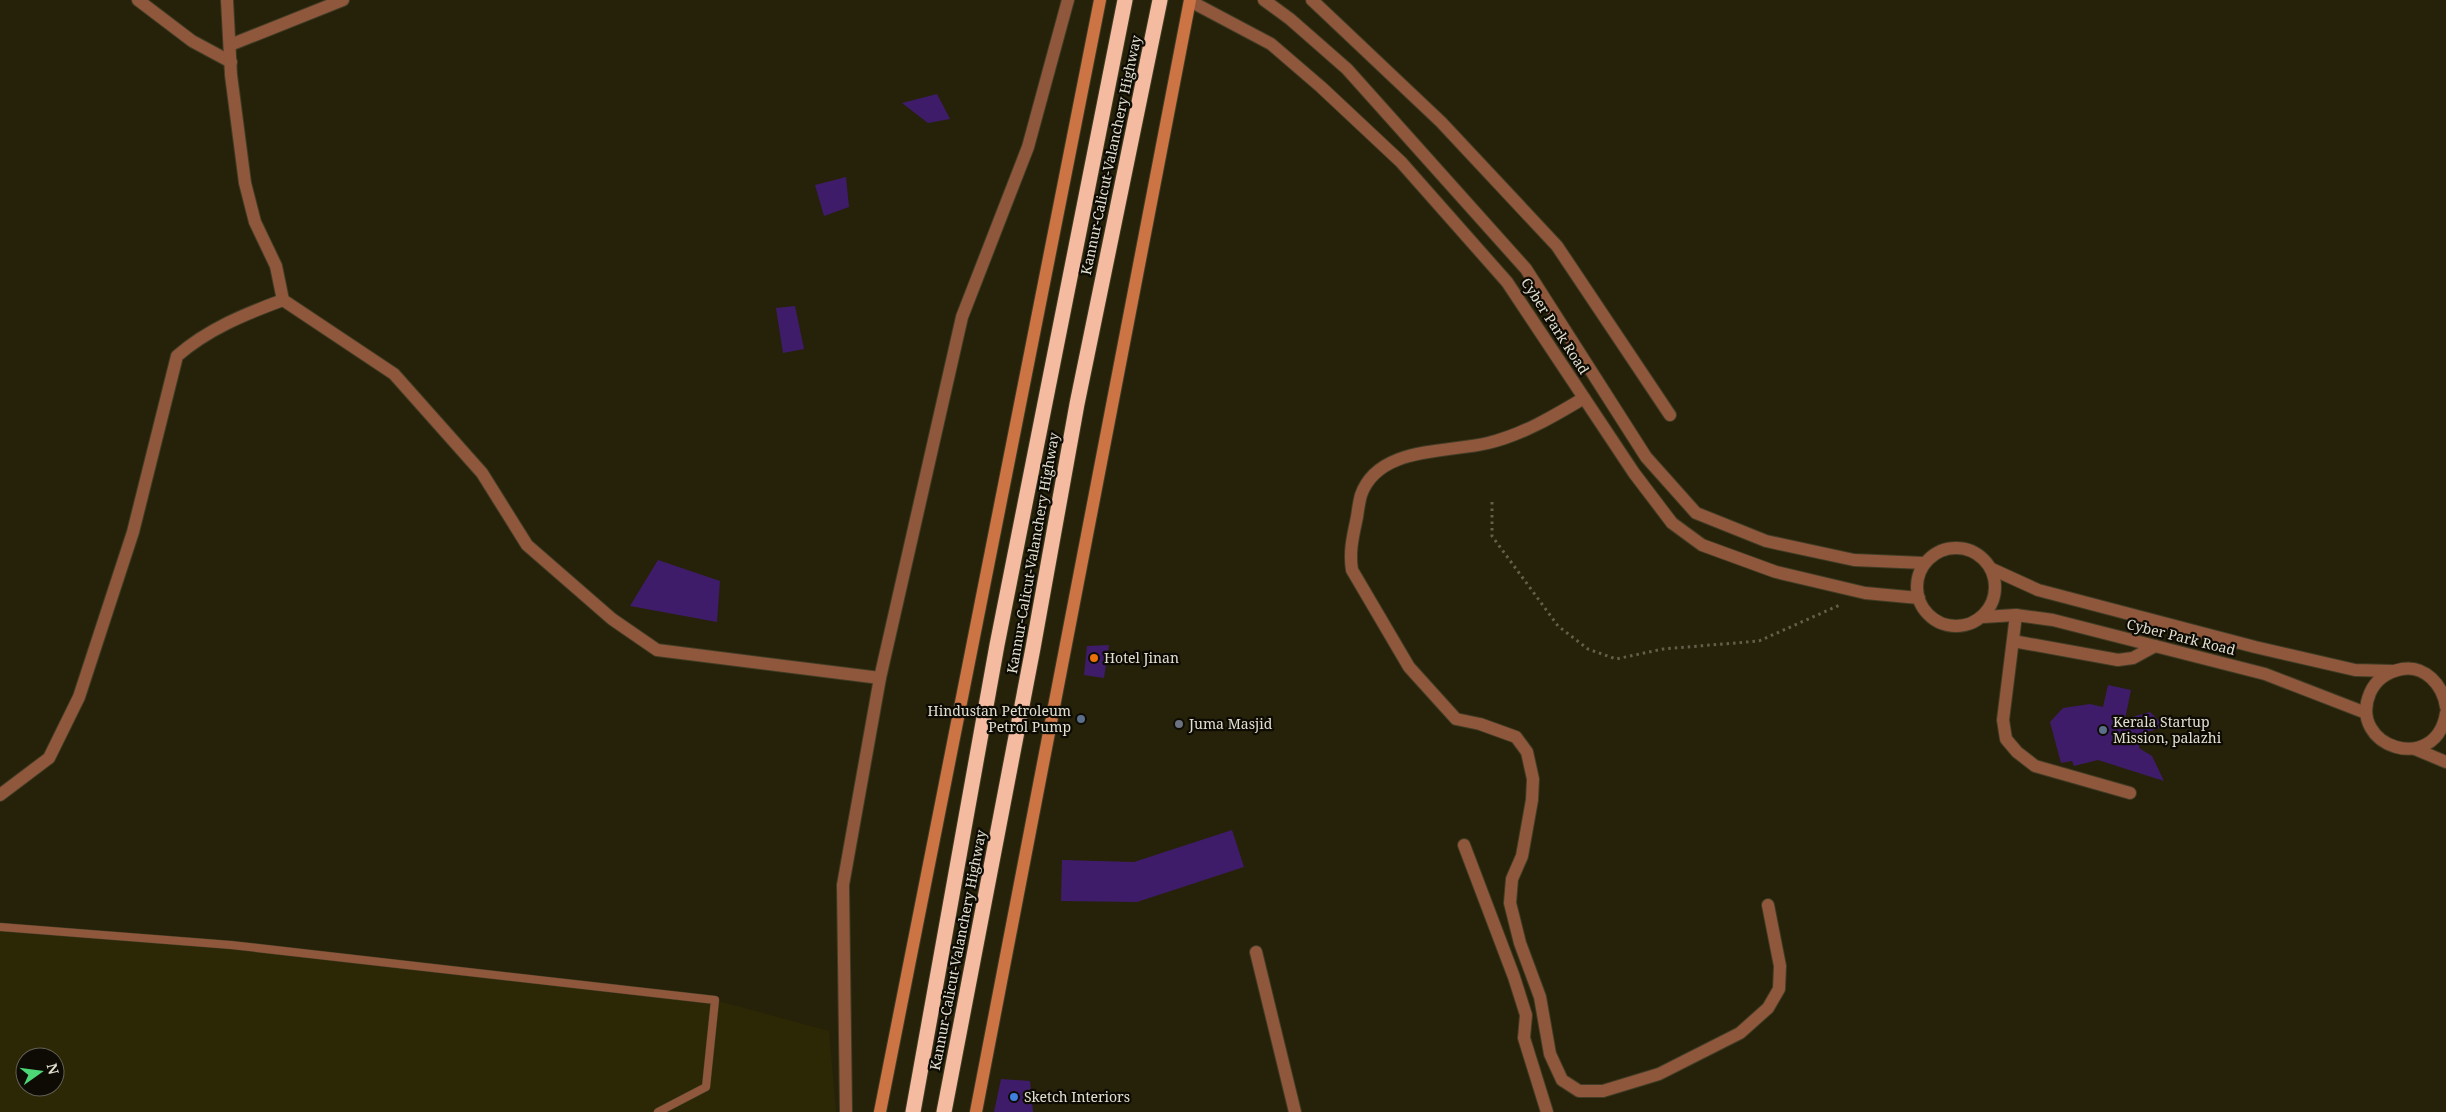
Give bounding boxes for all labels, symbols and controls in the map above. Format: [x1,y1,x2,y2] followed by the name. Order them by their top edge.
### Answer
[1076,33,1145,277] street label: Kannur-Calicut-Valanchery Highway
[1517,274,1594,378] street label: Cyber Park Road
[1002,431,1063,675] street label: Kannur-Calicut-Valanchery Highway
[2125,614,2238,659] street label: Cyber Park Road
[1104,648,1179,667] place label: Hotel Jinan
[1088,652,1100,664] marker: Hotel Jinan
[928,701,1071,736] place label: Hindustan Petroleum Petrol Pump
[2113,712,2222,747] place label: Kerala Startup Mission, palazhi
[1075,713,1087,725] marker: Hindustan Petroleum Petrol Pump
[1188,714,1273,733] place label: Juma Masjid
[1173,718,1185,730] marker: Juma Masjid
[2097,724,2109,736] marker: Kerala Startup Mission, palazhi
[925,828,990,1072] street label: Kannur-Calicut-Valanchery Highway
[15,1047,65,1097] north arrow
[43,1061,64,1076] text: N
[1024,1087,1130,1106] place label: Sketch Interiors
[1008,1091,1020,1103] marker: Sketch Interiors

